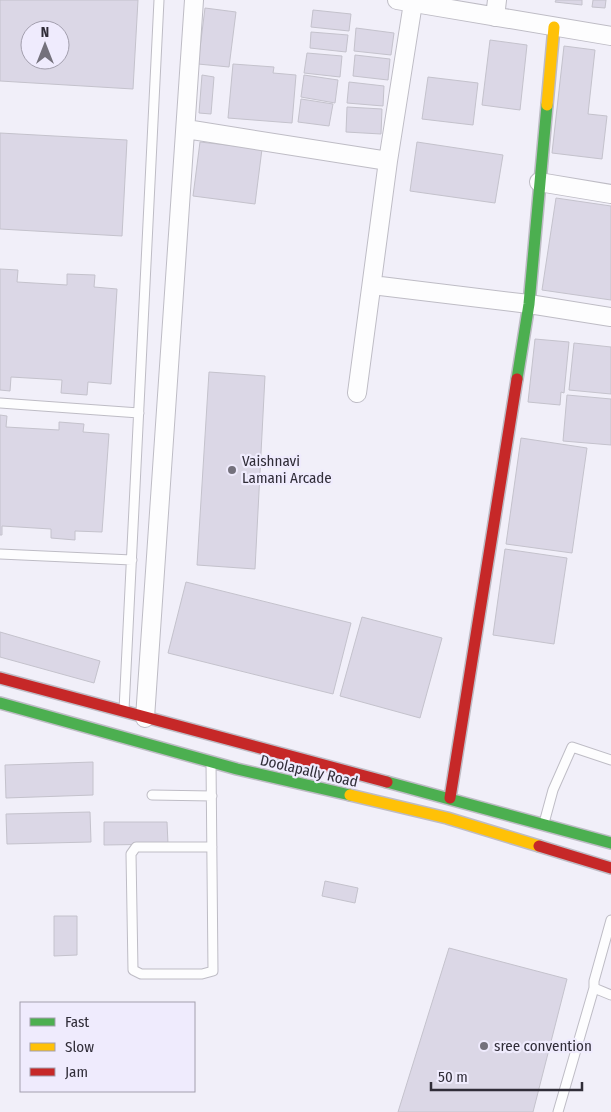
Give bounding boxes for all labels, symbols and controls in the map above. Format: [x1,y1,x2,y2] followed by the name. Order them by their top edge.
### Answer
[20,20,70,70] north arrow
[41,24,49,41] text: N
[242,452,332,487] place label: Vaishnavi Lamani Arcade
[226,464,238,476] marker: Vaishnavi Lamani Arcade
[258,751,360,791] street label: Doolapally Road
[20,1002,195,1092] legend
[65,1013,89,1031] text: Fast
[494,1037,592,1055] place label: sree convention
[65,1038,94,1056] text: Slow
[478,1040,490,1052] marker: sree convention
[431,1060,582,1092] scale bar
[65,1063,88,1081] text: Jam
[438,1068,468,1086] text: 50 m

